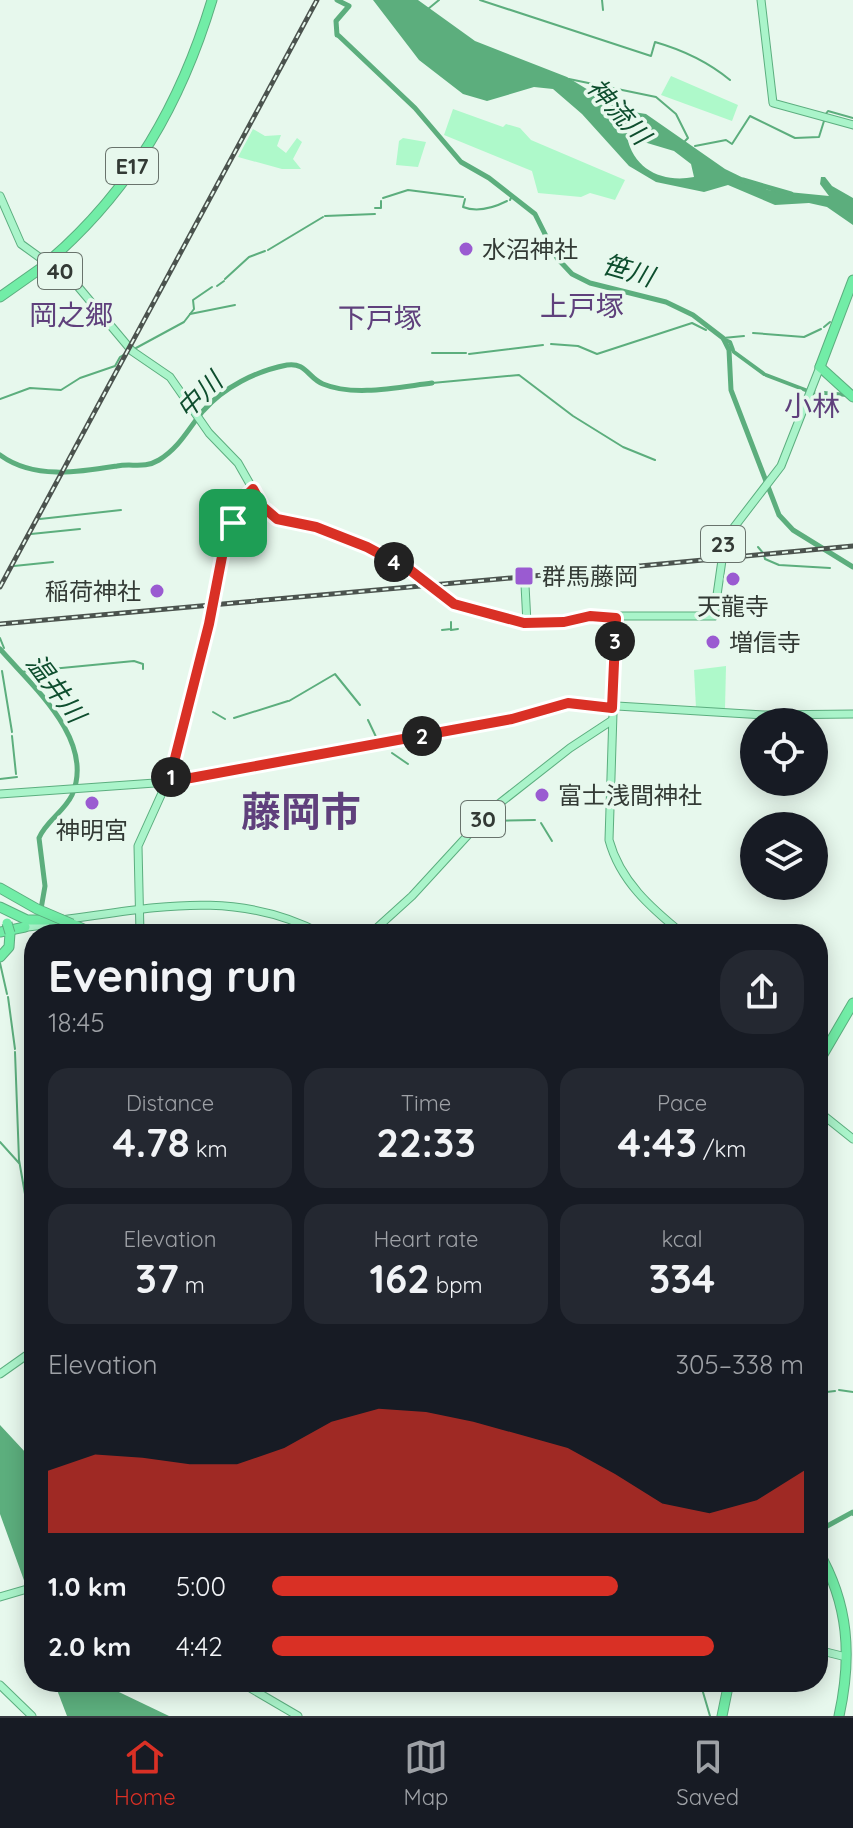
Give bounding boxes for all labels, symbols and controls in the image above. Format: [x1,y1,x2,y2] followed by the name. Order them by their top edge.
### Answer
[581,71,659,153] water label: 神流川
[106,148,158,184] road number: E17
[482,234,578,264] place label: 水沼神社
[457,240,475,258] marker: 水沼神社
[598,247,660,294] water label: 笹川
[38,253,82,289] road number: 40
[540,288,624,323] district label: 上戸塚
[29,297,113,332] district label: 岡之郷
[338,300,422,335] district label: 下戸塚
[169,363,231,425] water label: 中川
[784,388,840,423] district label: 小林
[199,489,267,557] pin
[211,501,255,545] icon: arrive
[701,526,745,562] road number: 23
[374,542,414,582] pin: 4
[388,548,400,576] text: 4
[542,561,638,591] place label: 群馬藤岡
[513,565,535,587] marker: 群馬藤岡
[724,570,742,588] marker: 天龍寺
[45,576,141,606] place label: 稲荷神社
[148,582,166,600] marker: 稲荷神社
[697,591,769,621] place label: 天龍寺
[595,621,635,661] pin: 3
[609,627,621,655] text: 3
[729,627,801,657] place label: 増信寺
[704,633,722,651] marker: 増信寺
[19,647,94,731] water label: 温井川
[740,708,828,900] map controls
[740,708,828,796] button: locate
[402,716,442,756] pin: 2
[416,722,428,750] text: 2
[151,757,191,797] pin: 1
[167,763,175,791] text: 1
[558,780,702,810] place label: 富士浅間神社
[241,786,361,836] district label: 藤岡市
[533,786,551,804] marker: 富士浅間神社
[83,794,101,812] marker: 神明宮
[461,801,505,837] road number: 30
[740,812,828,900] button: layers
[56,815,128,845] place label: 神明宮
[48,948,297,1003] text: Evening run
[720,950,804,1034] button: share
[48,1006,105,1039] text: 18:45
[126,1089,214,1117] text: Distance
[401,1089,451,1117] text: Time
[657,1089,707,1117] text: Pace
[112,1117,190,1167] text: 4.78
[376,1117,476,1167] text: 22:33
[618,1117,697,1167] text: 4:43
[190,1135,228,1163] text: km
[697,1135,746,1163] text: /km
[124,1225,216,1253] text: Elevation
[374,1225,478,1253] text: Heart rate
[661,1225,703,1253] text: kcal
[135,1253,179,1303] text: 37
[369,1253,430,1303] text: 162
[649,1253,715,1303] text: 334
[179,1271,205,1299] text: m
[430,1271,483,1299] text: bpm
[48,1348,158,1381] text: Elevation
[675,1348,804,1381] text: 305–338 m
[48,1570,127,1603] text: 1.0 km
[176,1570,226,1603] text: 5:00
[48,1630,131,1663] text: 2.0 km
[176,1630,223,1663] text: 4:42
[114,1735,176,1811] tab: Home
[404,1735,448,1811] tab: Map
[676,1735,739,1811] tab: Saved

